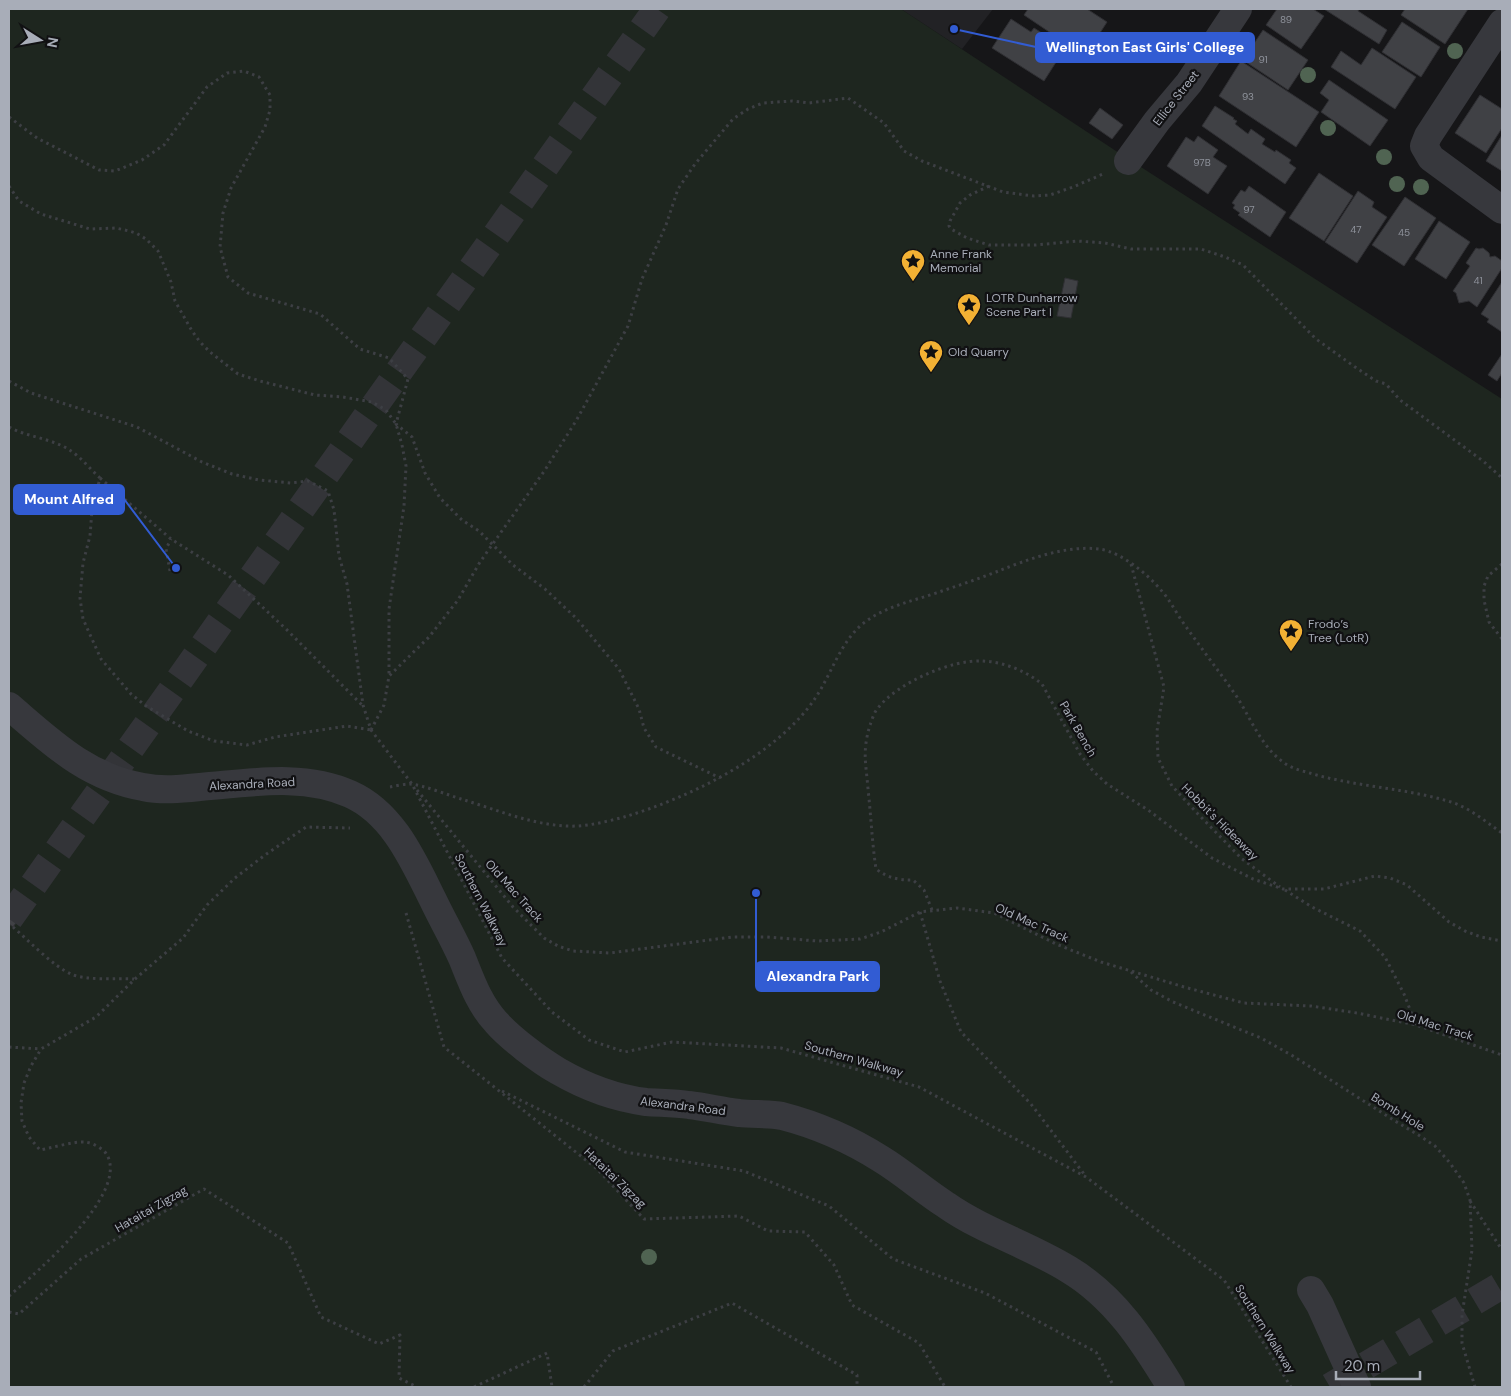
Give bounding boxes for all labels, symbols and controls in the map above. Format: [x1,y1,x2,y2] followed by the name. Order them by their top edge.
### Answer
[1280,13,1292,26] house number: 89
[15,15,65,65] north arrow
[1036,33,1254,62] callout: Wellington East Girls' College
[43,36,63,49] text: N
[1046,38,1244,56] text: Wellington East Girls' College
[1258,53,1268,66] house number: 91
[1149,67,1203,129] street label: Ellice Street
[1242,90,1254,103] house number: 93
[1193,156,1211,169] house number: 97B
[1243,203,1255,216] house number: 97
[1350,223,1362,236] house number: 47
[1398,226,1410,239] house number: 45
[930,246,992,276] place label: Anne Frank Memorial
[900,248,926,282] place icon: Anne Frank Memorial
[1473,274,1483,287] house number: 41
[986,290,1078,320] place label: LOTR Dunharrow Scene Part I
[956,292,982,326] place icon: LOTR Dunharrow Scene Part I
[918,339,944,373] place icon: Old Quarry
[948,344,1009,360] place label: Old Quarry
[14,485,124,514] callout: Mount Alfred
[24,490,114,508] text: Mount Alfred
[1308,616,1369,646] place label: Frodo’s Tree (LotR)
[1278,618,1304,652] place icon: Frodo’s Tree (LotR)
[1056,698,1100,760] street label: Park Bench
[209,774,295,794] street label: Alexandra Road
[1178,780,1262,864] street label: Hobbit's Hideaway
[451,851,511,949] street label: Southern Walkway
[482,856,546,926] street label: Old Mac Track
[993,900,1071,946] street label: Old Mac Track
[756,962,879,991] callout: Alexandra Park
[767,967,869,985] text: Alexandra Park
[1395,1006,1475,1044] street label: Old Mac Track
[803,1037,906,1081] street label: Southern Walkway
[1368,1089,1428,1135] street label: Bomb Hole
[639,1093,727,1119] street label: Alexandra Road
[580,1144,650,1212] street label: Hataitai Zigzag
[112,1182,190,1236] street label: Hataitai Zigzag
[1231,1281,1299,1377] street label: Southern Walkway
[1336,1348,1420,1380] scale bar
[1344,1356,1380,1376] text: 20 m

